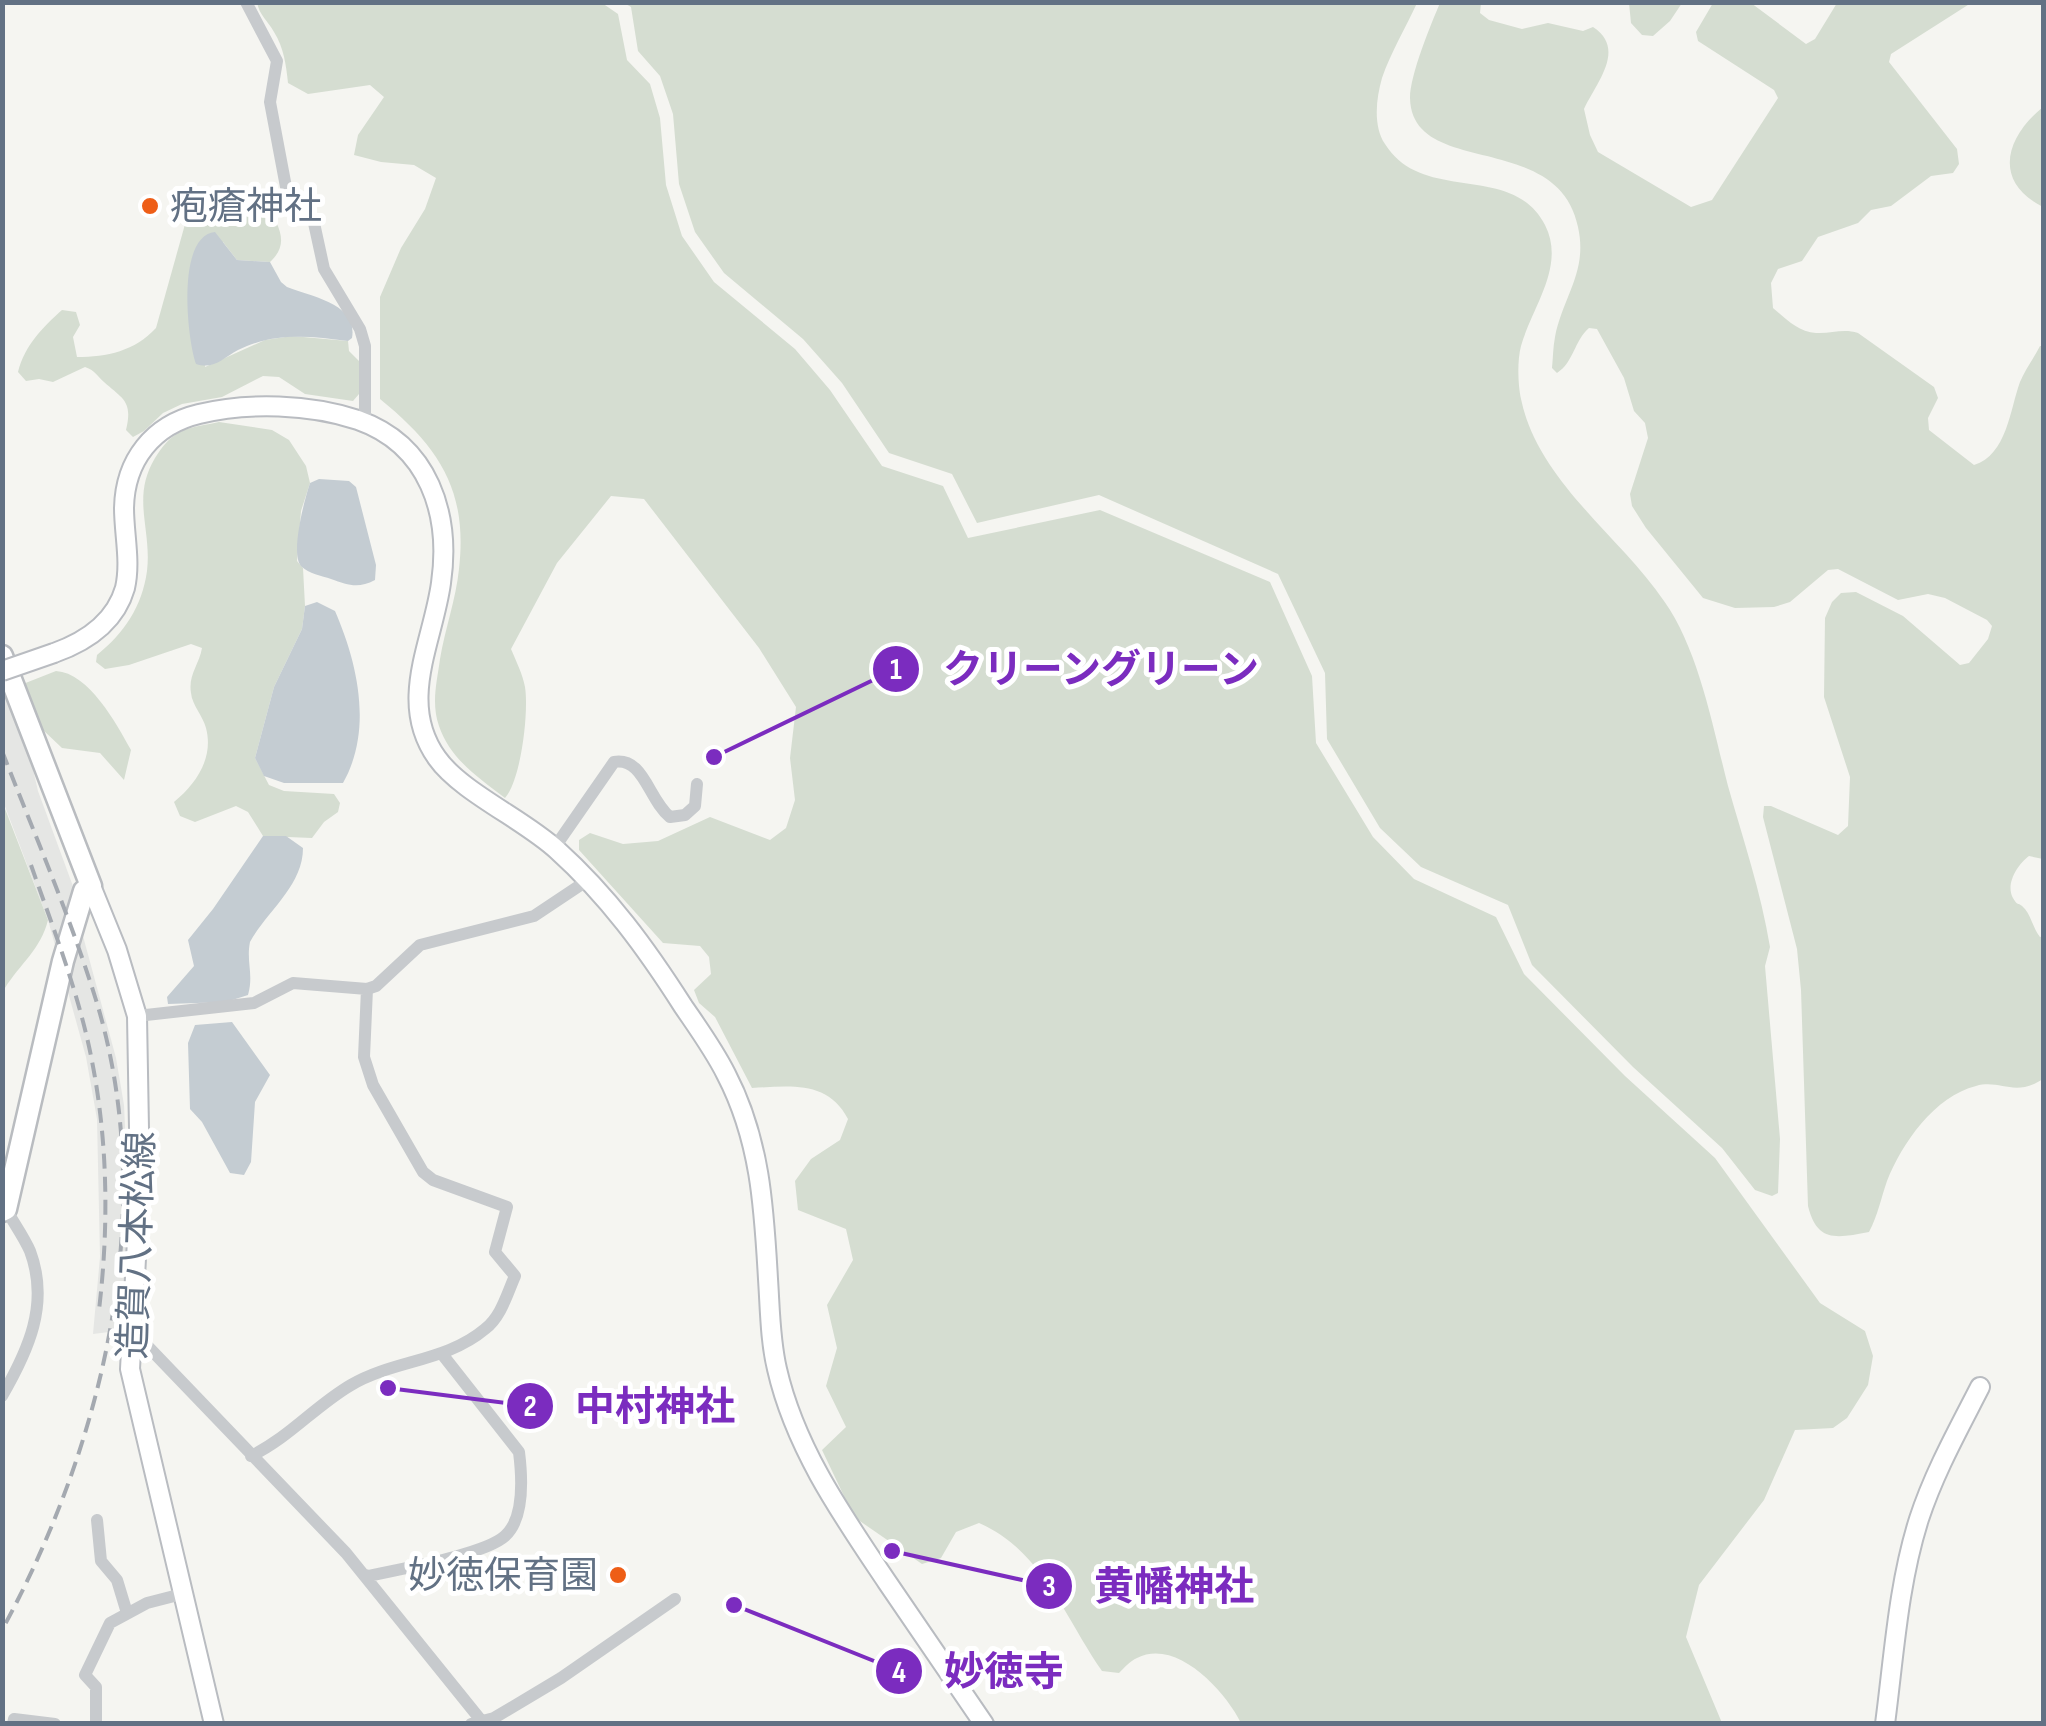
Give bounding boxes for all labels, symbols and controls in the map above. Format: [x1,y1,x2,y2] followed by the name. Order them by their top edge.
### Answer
[170,185,322,230] place label: 疱瘡神社
[139,195,161,217] marker: 疱瘡神社
[871,634,1281,704] callout: クリーングリーン
[943,647,1259,695] text: クリーングリーン
[890,652,902,688] text: 1
[111,1130,164,1360] street label: 造賀八本松線
[505,1371,755,1441] callout: 中村神社
[575,1384,735,1432] text: 中村神社
[523,1389,537,1425] text: 2
[1024,1551,1274,1621] callout: 黄幡神社
[408,1554,598,1599] place label: 妙徳保育園
[607,1564,629,1586] marker: 妙徳保育園
[1094,1564,1254,1612] text: 黄幡神社
[1042,1569,1056,1605] text: 3
[874,1636,1084,1706] callout: 妙徳寺
[944,1649,1064,1697] text: 妙徳寺
[892,1655,906,1691] text: 4

